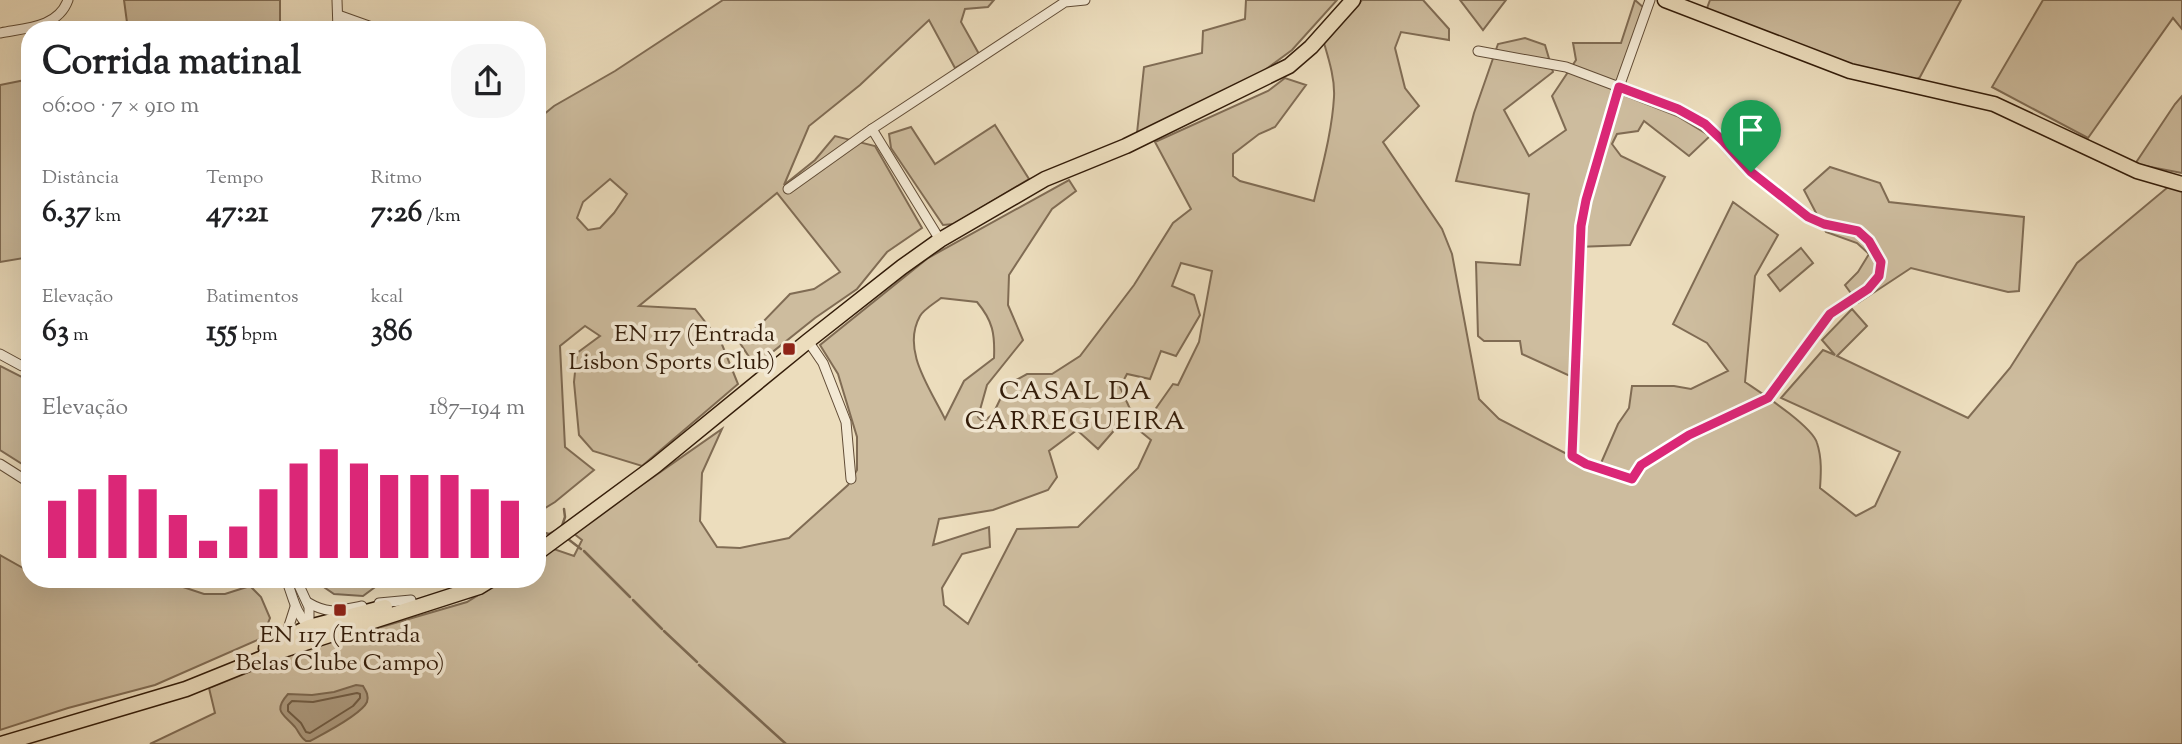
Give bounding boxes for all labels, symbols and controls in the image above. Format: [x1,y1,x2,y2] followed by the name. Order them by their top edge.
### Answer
[42,37,301,91] text: Corrida matinal
[451,44,525,118] button: share
[42,90,199,123] text: 06:00 · 7 × 910 m
[1721,100,1781,172] pin
[1732,111,1770,149] icon: arrive
[42,165,119,192] text: Distância
[206,165,263,192] text: Tempo
[371,165,422,192] text: Ritmo
[42,192,91,235] text: 6.37
[206,192,269,235] text: 47:21
[371,192,422,235] text: 7:26
[91,203,121,230] text: km
[422,203,461,230] text: /km
[42,284,113,311] text: Elevação
[206,284,299,311] text: Batimentos
[371,284,403,311] text: kcal
[42,311,69,354] text: 63
[206,311,237,354] text: 155
[371,311,413,354] text: 386
[568,318,775,380] place label: EN 117 (Entrada Lisbon Sports Club)
[69,322,89,349] text: m
[237,322,278,349] text: bpm
[781,341,797,357] marker: EN 117 (Entrada Lisbon Sports Club)
[965,374,1187,441] district label: CASAL DA CARREGUEIRA
[42,392,128,425] text: Elevação
[429,392,525,425] text: 187–194 m
[332,602,348,618] marker: EN 117 (Entrada Belas Clube Campo)
[236,619,444,681] place label: EN 117 (Entrada Belas Clube Campo)

